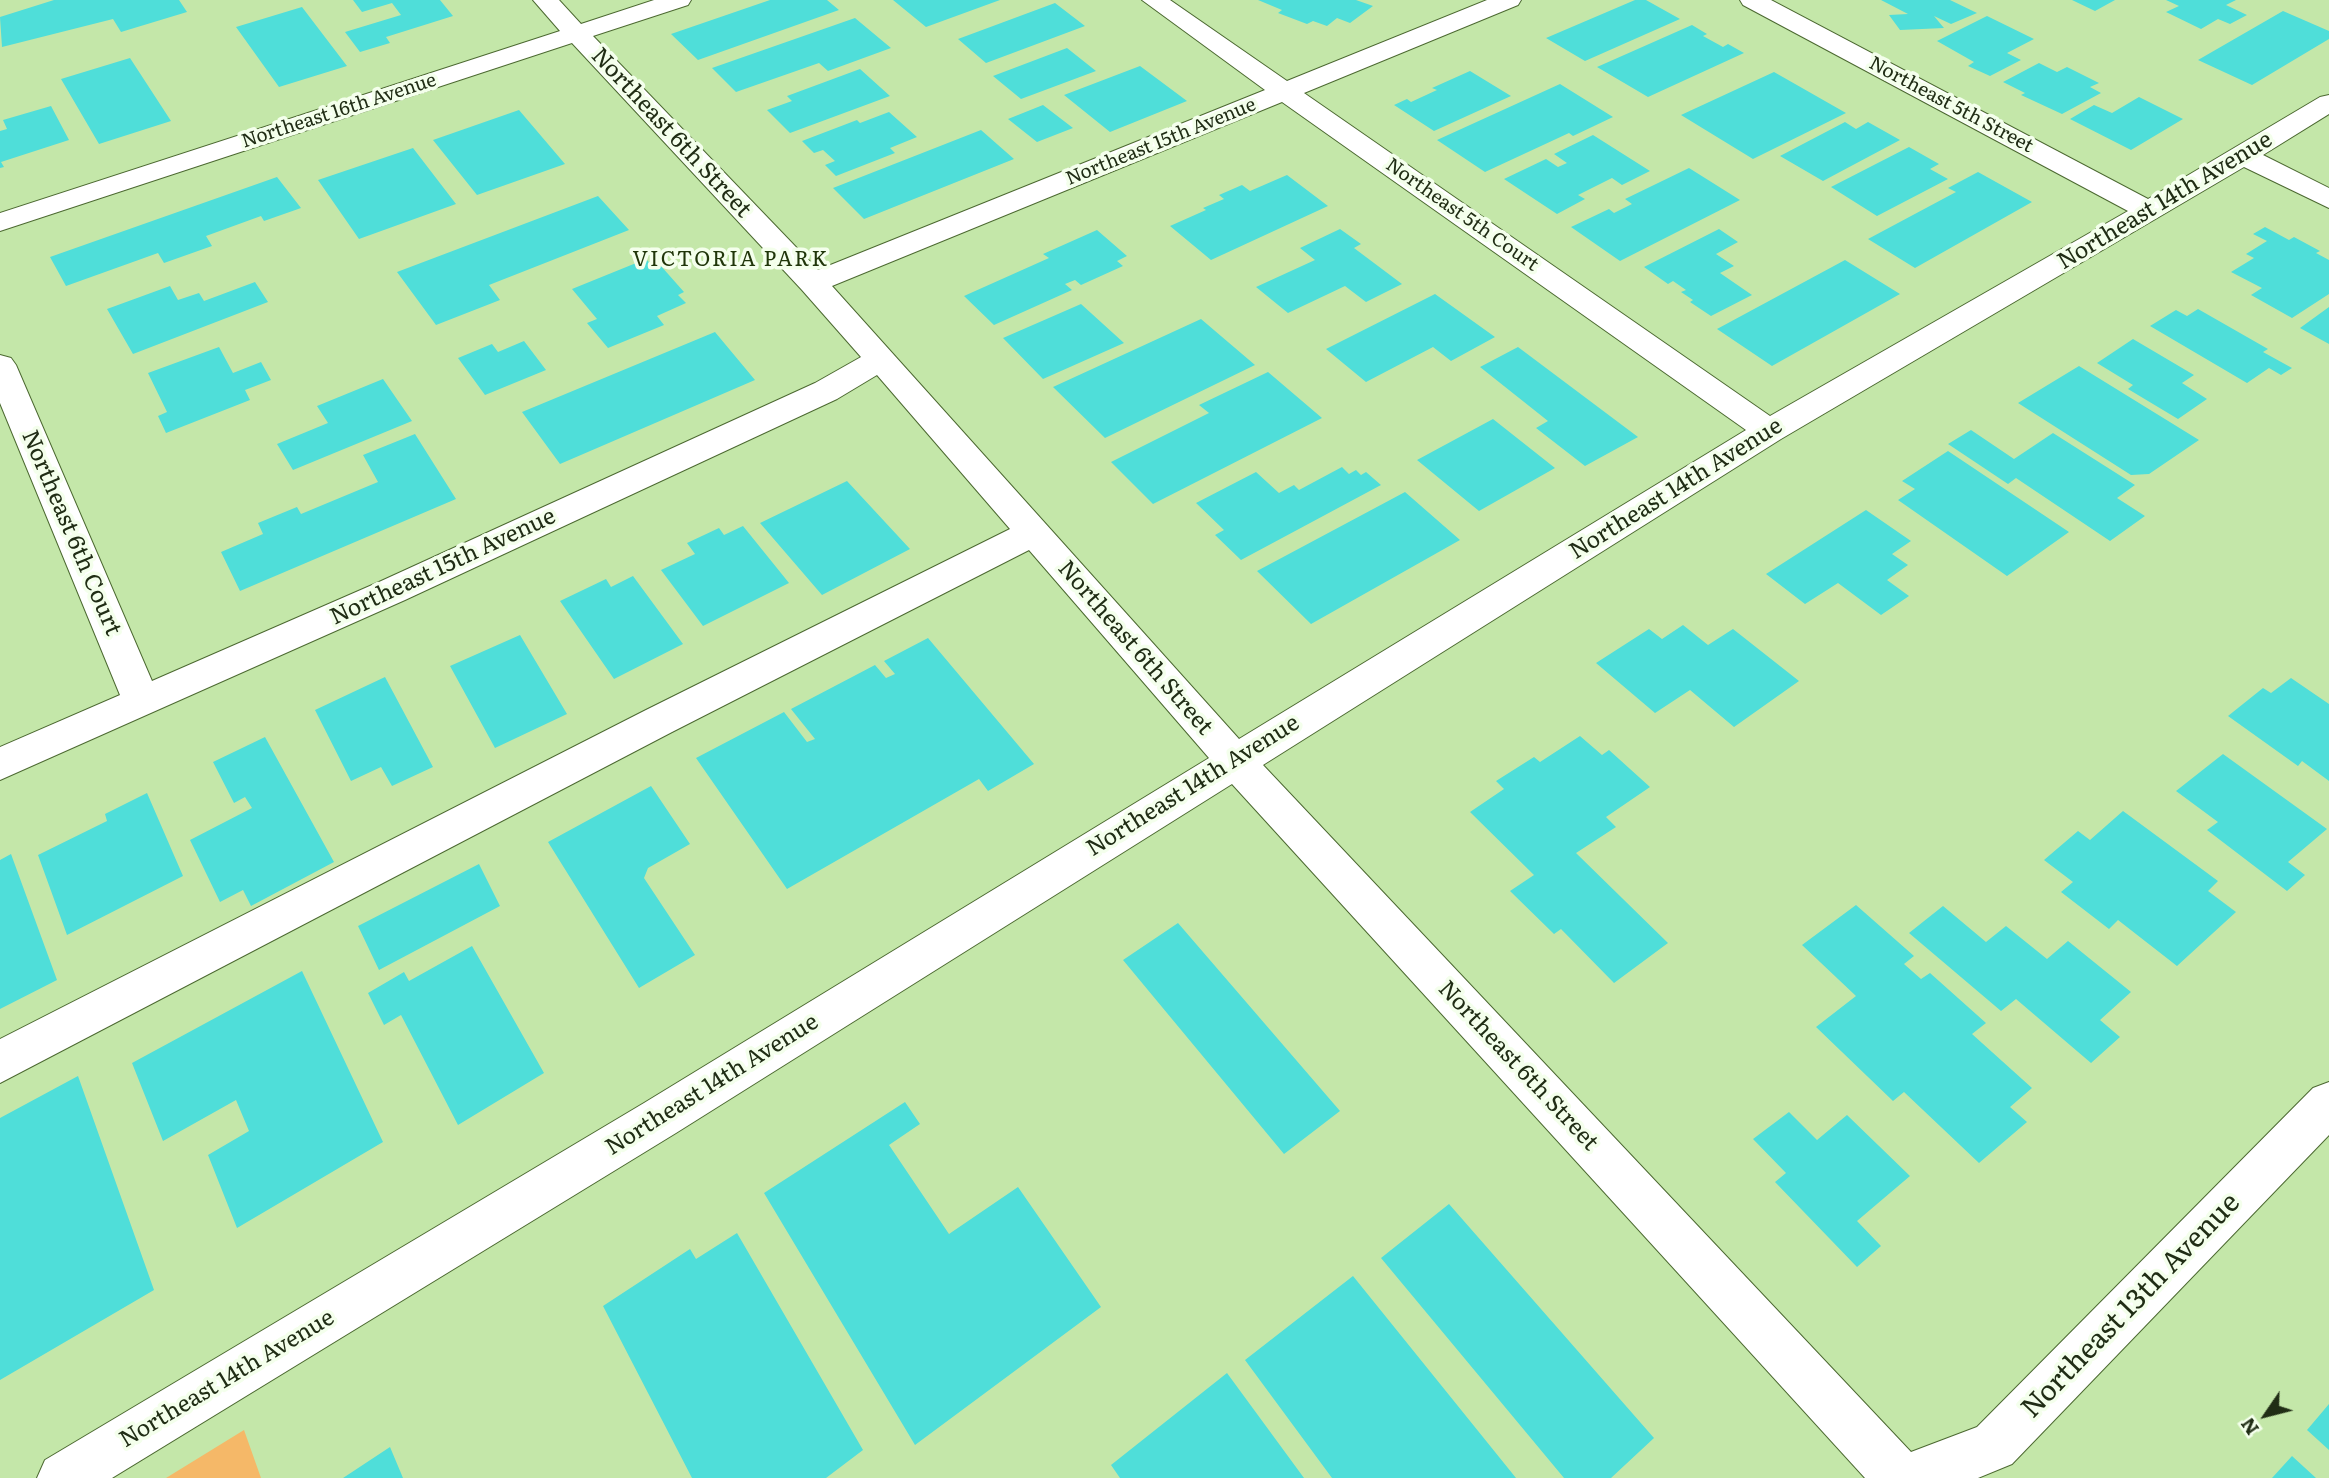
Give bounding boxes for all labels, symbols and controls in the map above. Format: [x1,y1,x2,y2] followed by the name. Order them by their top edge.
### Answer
[585,42,757,224] street label: Northeast 6th Street
[1865,52,2037,158] street label: Northeast 5th Street
[239,69,439,153] street label: Northeast 16th Avenue
[1063,93,1259,191] street label: Northeast 15th Avenue
[2053,126,2277,276] street label: Northeast 14th Avenue
[1381,154,1543,276] street label: Northeast 5th Court
[634,247,828,273] district label: VICTORIA PARK
[1565,412,1787,566] street label: Northeast 14th Avenue
[15,426,127,640] street label: Northeast 6th Court
[326,503,560,631] street label: Northeast 15th Avenue
[1052,555,1218,741] street label: Northeast 6th Street
[1082,709,1304,863] street label: Northeast 14th Avenue
[1432,975,1604,1157] street label: Northeast 6th Street
[601,1008,823,1162] street label: Northeast 14th Avenue
[2015,1186,2247,1426] street label: Northeast 13th Avenue
[115,1304,339,1454] street label: Northeast 14th Avenue
[2231,1380,2301,1450] north arrow
[2233,1412,2265,1442] text: N

